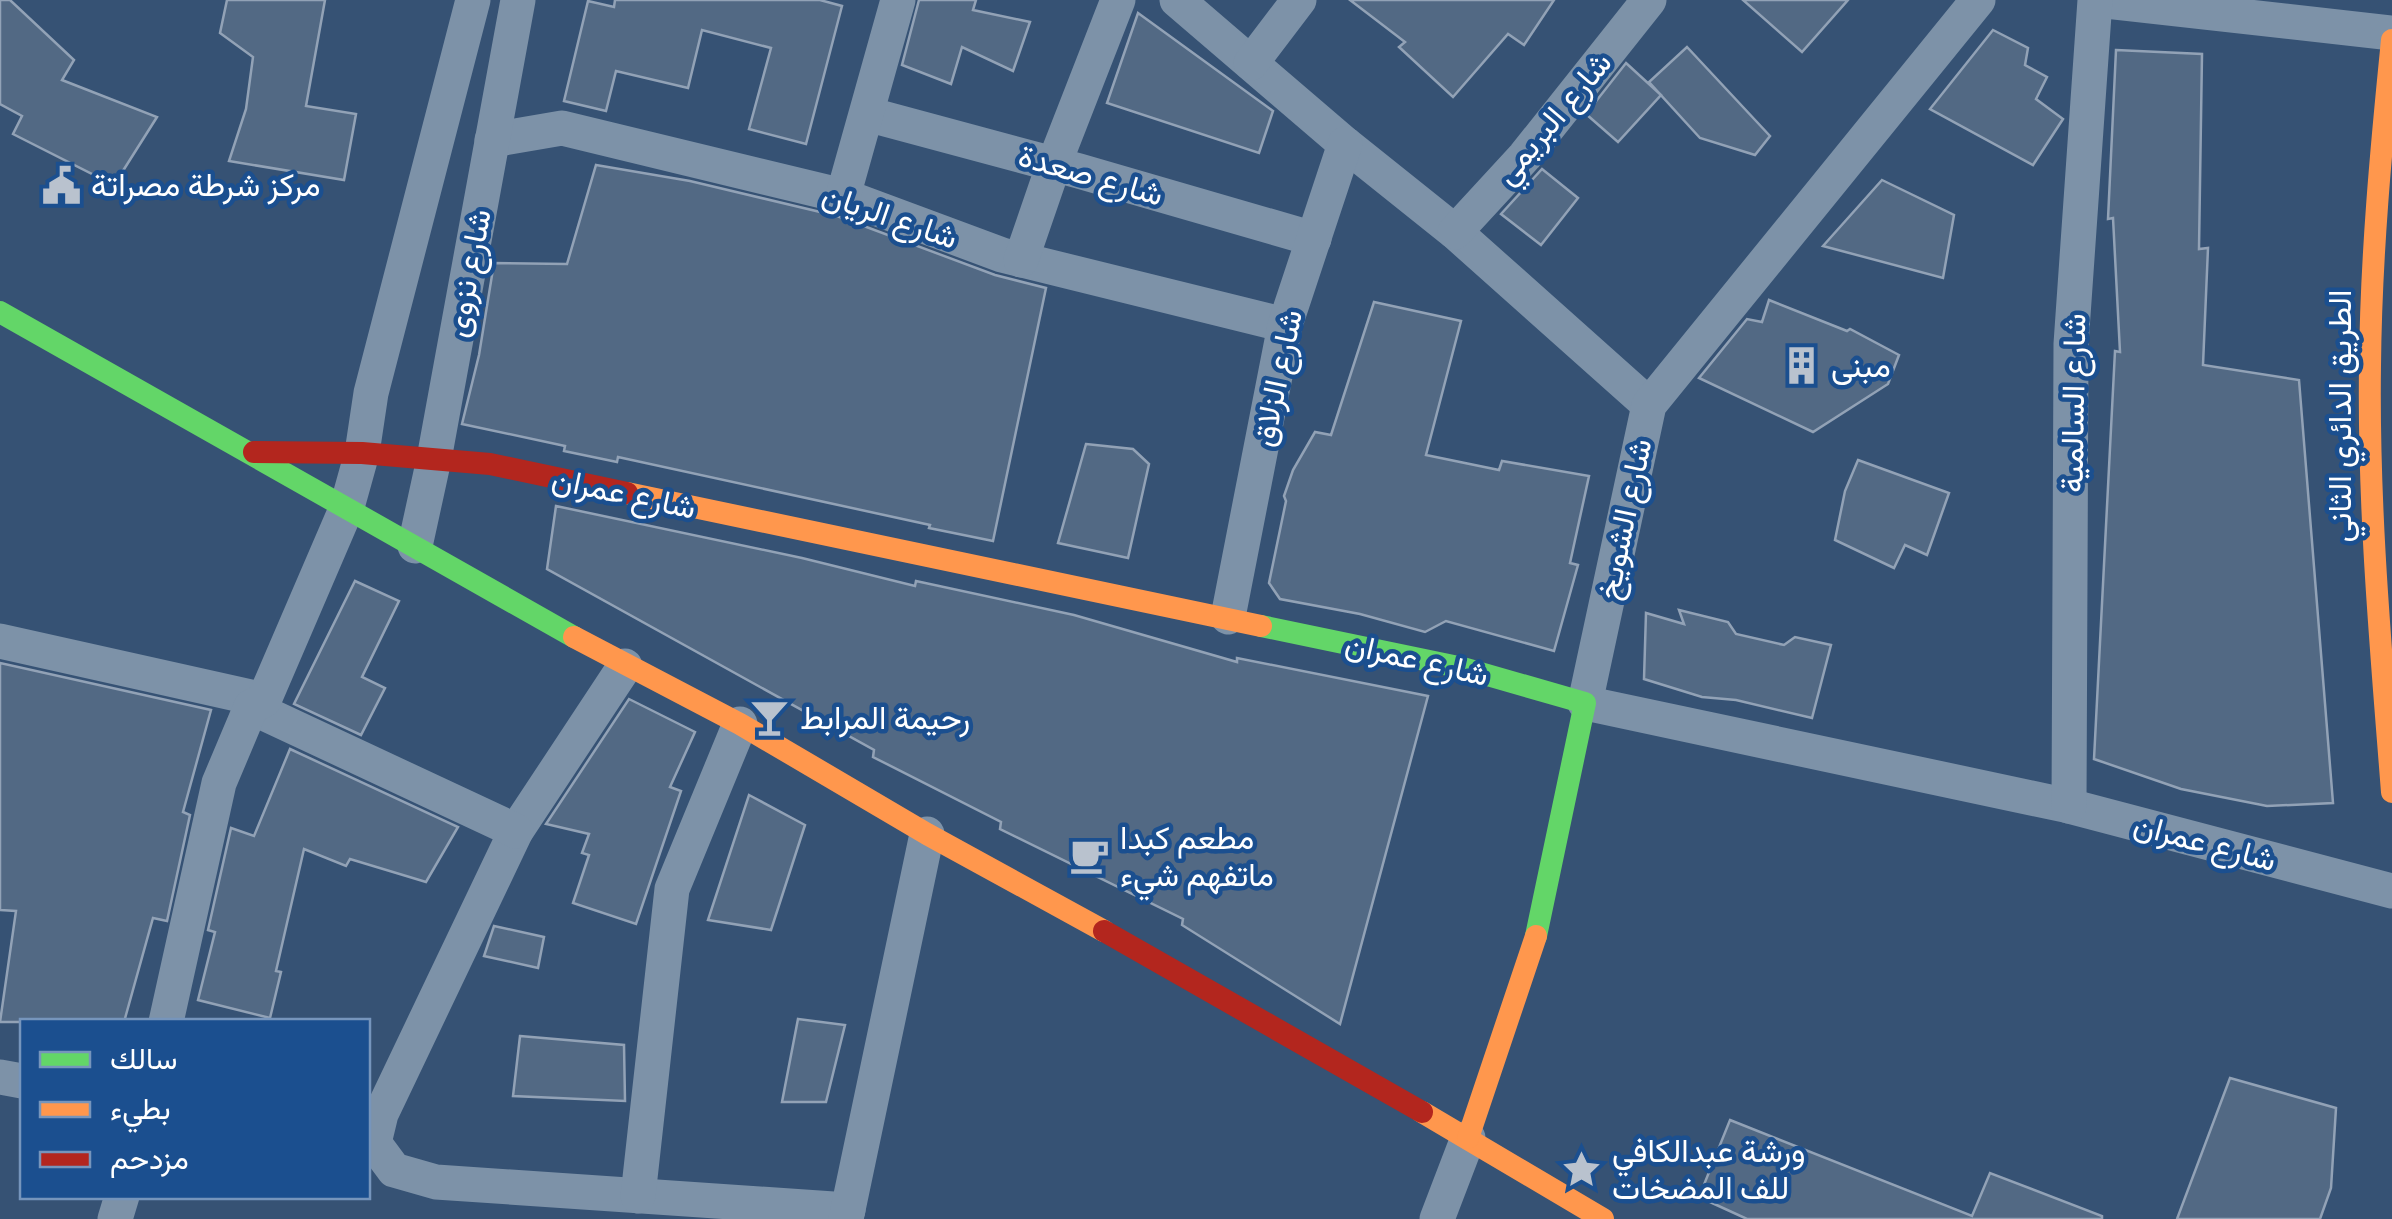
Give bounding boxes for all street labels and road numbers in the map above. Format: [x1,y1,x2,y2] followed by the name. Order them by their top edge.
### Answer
[1487,44,1625,197] street label: شارع البريمي
[1013,136,1168,217] street label: شارع صعدة
[816,175,963,260] street label: شارع الريان
[437,206,502,341] street label: شارع نزوى
[2321,290,2366,542] street label: الطريق الدائري الثاني
[1244,306,1313,450] street label: شارع الزلاق
[2052,313,2097,493] street label: شارع السالمية
[1588,435,1662,603] street label: شارع الشويخ
[548,459,699,530] street label: شارع عمران
[1341,624,1492,697] street label: شارع عمران
[2129,805,2280,882] street label: شارع عمران

